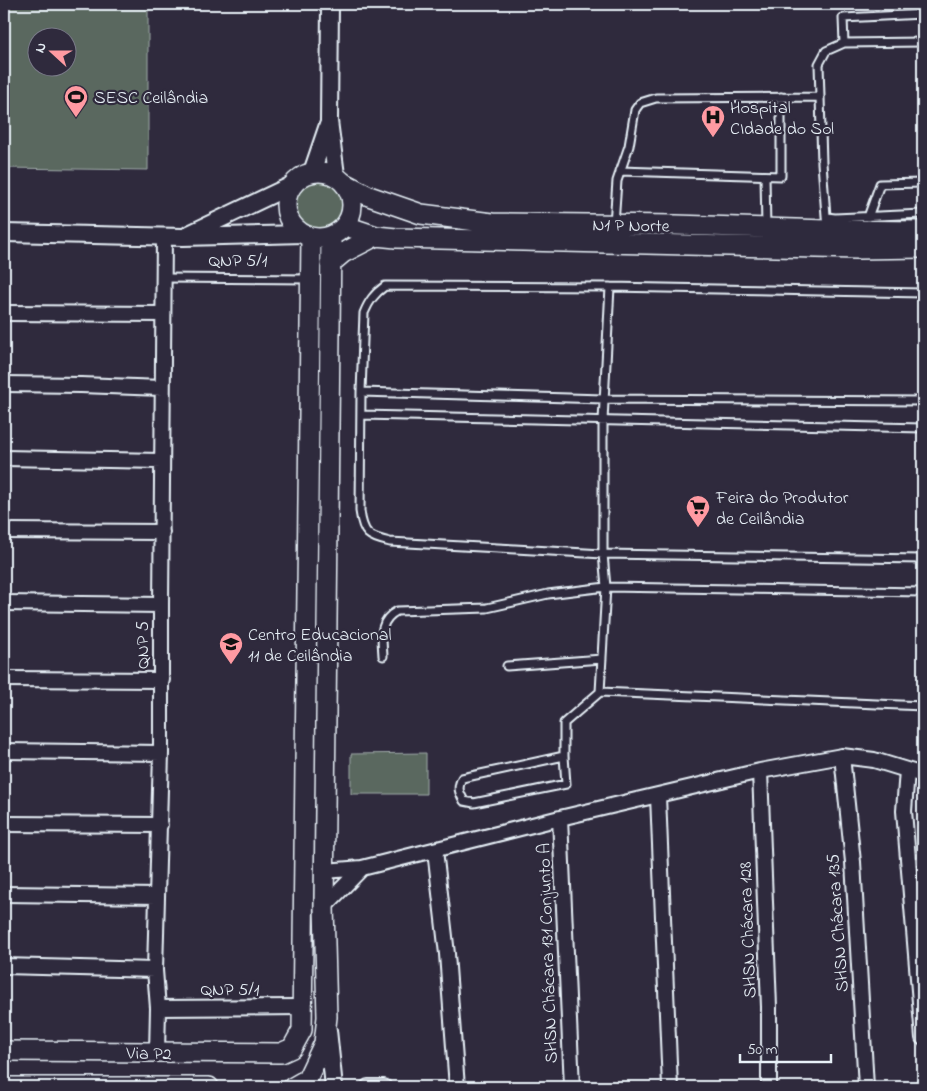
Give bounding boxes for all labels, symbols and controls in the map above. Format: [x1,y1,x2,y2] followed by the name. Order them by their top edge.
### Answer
[28,28,78,78] north arrow
[30,40,53,56] text: N
[63,84,89,118] sports icon: SESC Ceilândia
[94,86,208,112] place label: SESC Ceilândia
[730,96,834,143] place label: Hospital CIdade do Sol
[700,104,726,138] hospital icon: Hospital CIdade do Sol
[592,213,671,241] street label: N1 P Norte
[208,249,268,275] street label: QNP 5/1
[715,486,849,533] place label: Feira do Produtor de Ceilândia
[685,494,711,528] supermarket icon: Feira do Produtor de Ceilândia
[131,621,157,669] street label: QNP 5
[248,623,392,670] place label: Centro Educacional 11 de Ceilândia
[218,631,244,665] school or university icon: Centro Educacional 11 de Ceilândia
[532,842,566,1064] street label: SHSN Chácara 131 Conjunto A
[821,853,857,993] street label: SHSN Chácara 135
[734,861,764,999] street label: SHSN Chácara 128
[200,978,260,1004] street label: QNP 5/1
[740,1031,831,1063] scale bar
[747,1039,778,1061] text: 50 m
[125,1042,172,1068] street label: Via P2

